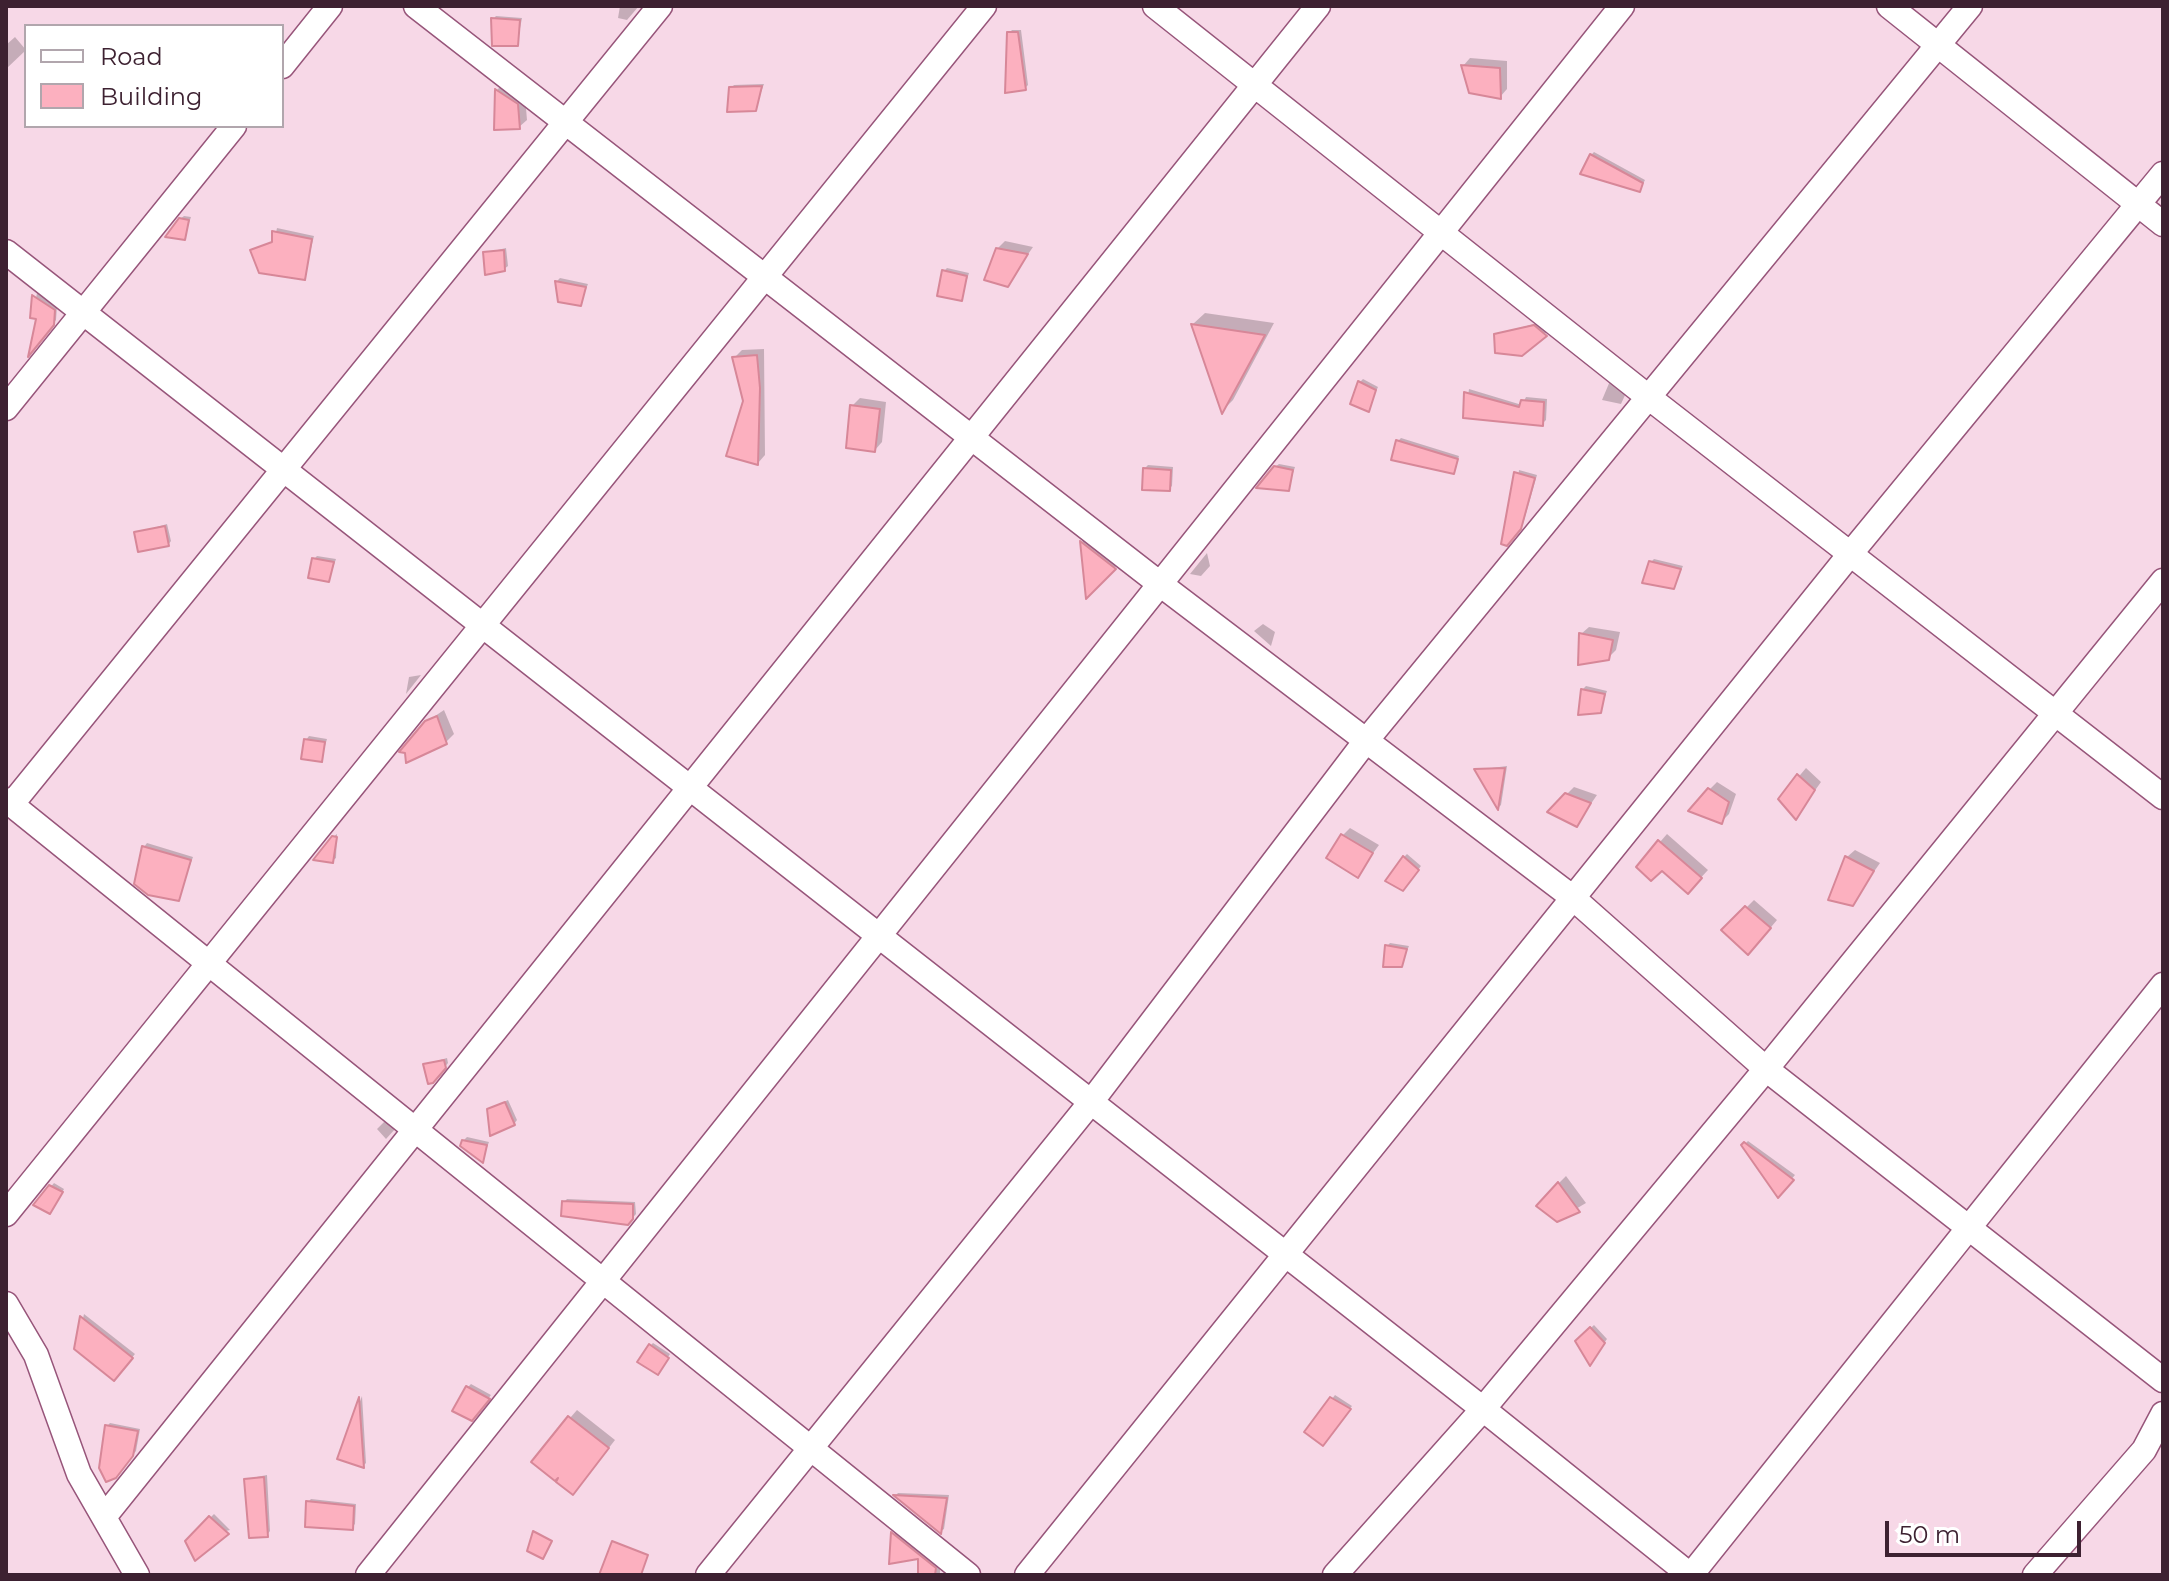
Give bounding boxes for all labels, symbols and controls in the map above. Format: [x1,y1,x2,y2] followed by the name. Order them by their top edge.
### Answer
[24,24,284,128] legend
[100,42,163,71] text: Road
[100,82,203,111] text: Building
[1889,1505,2085,1555] scale bar
[1899,1520,1960,1549] text: 50 m

